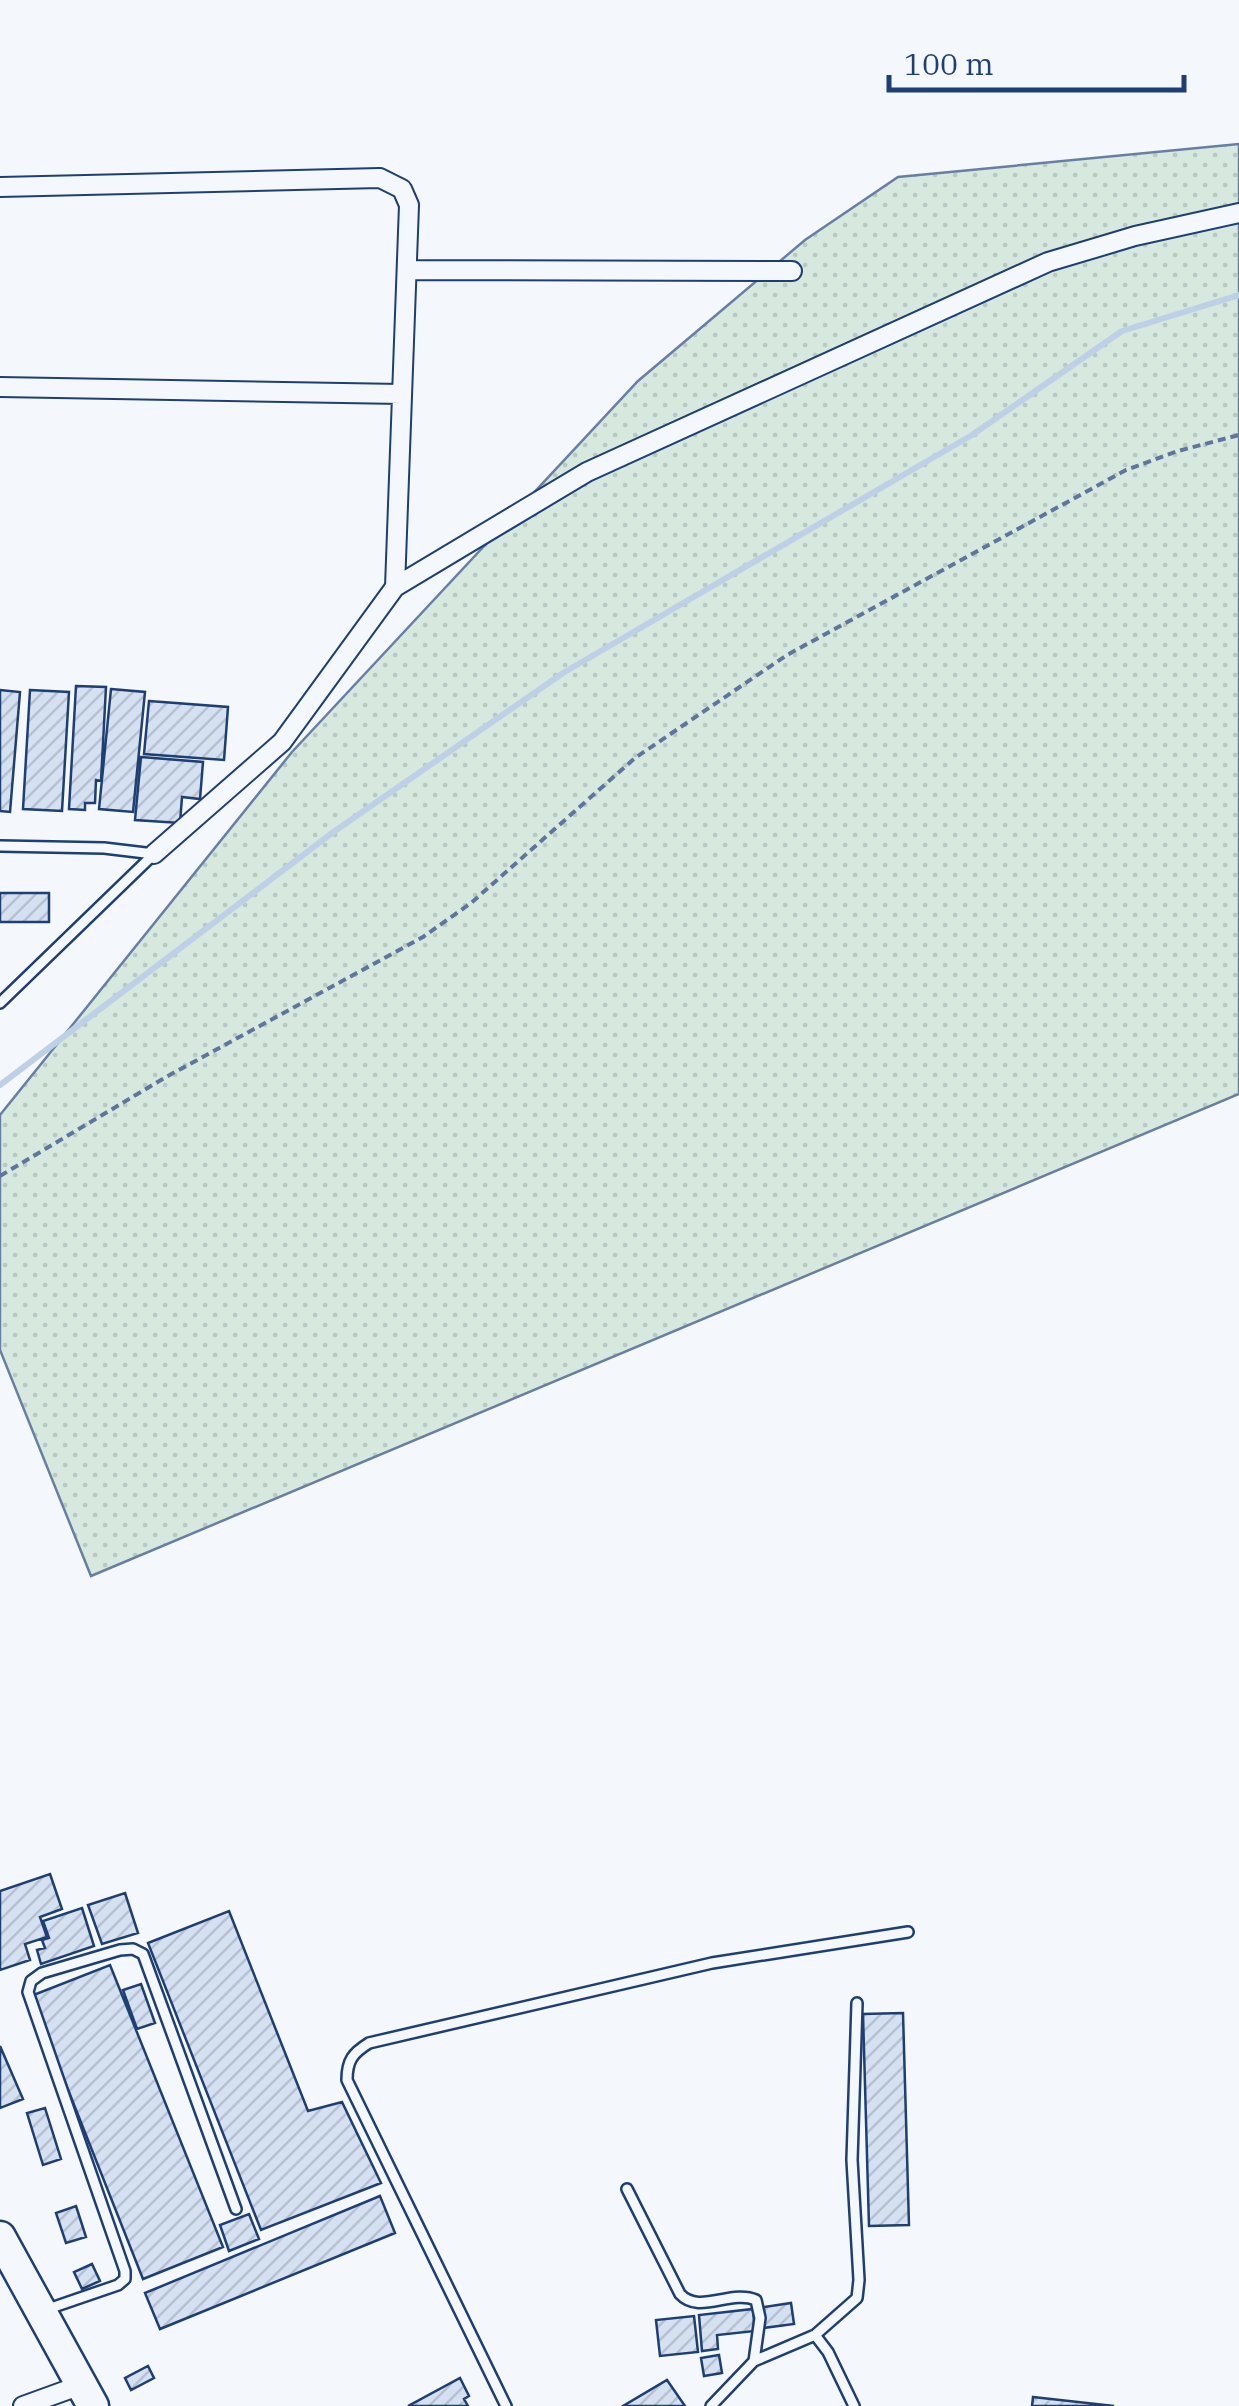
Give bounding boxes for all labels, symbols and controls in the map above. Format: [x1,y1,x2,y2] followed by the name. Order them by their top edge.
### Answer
[889,30,1184,92] scale bar
[904,44,994,83] text: 100 m

